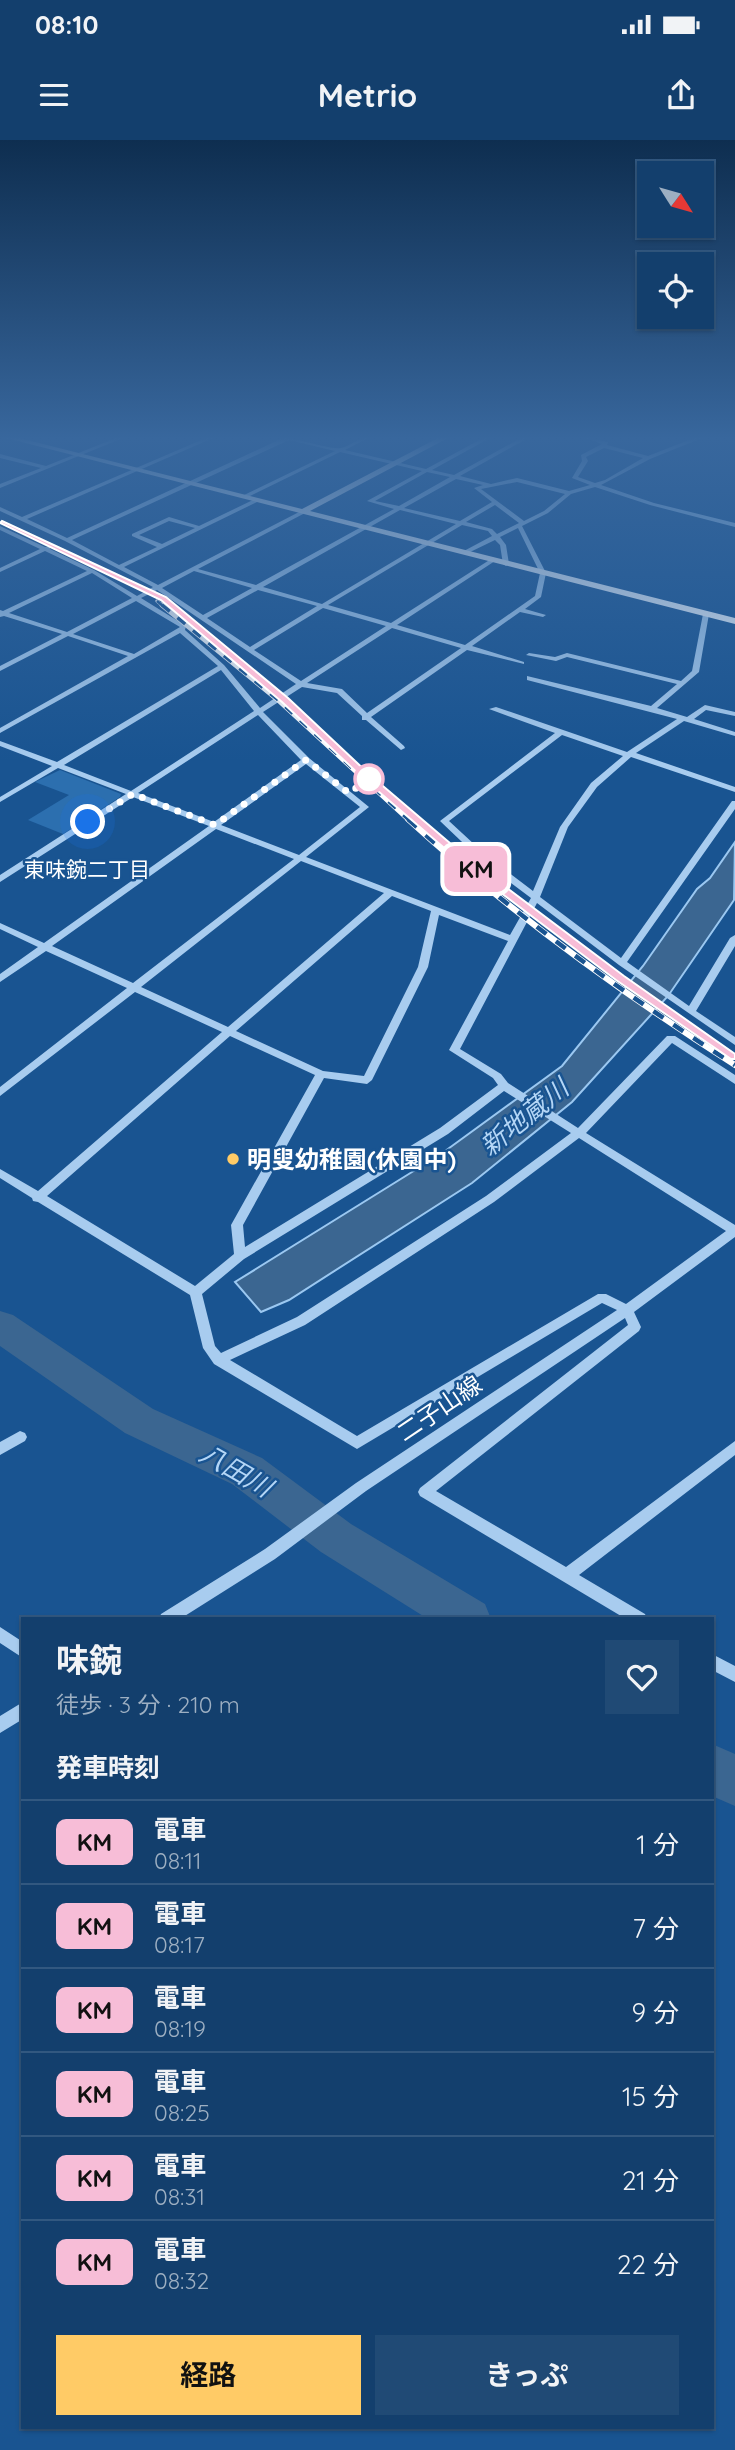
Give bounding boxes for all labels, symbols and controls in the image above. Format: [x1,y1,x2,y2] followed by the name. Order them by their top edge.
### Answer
[35,8,98,41] text: 08:10
[318,75,417,115] text: Metrio
[35,76,73,114] icon: menu
[662,76,700,114] icon: share
[637,161,714,238] north arrow
[637,161,714,329] map controls
[637,252,714,329] button: locate
[354,764,384,794] unlabelled marker
[70,804,105,839] your location
[444,846,508,892] line badge: KM
[458,854,494,884] text: KM
[24,856,150,882] district label: 東味鋺二丁目
[473,1070,577,1163] water label: 新地蔵川
[247,1144,456,1174] place label: 明叟幼稚園(休園中)
[225,1151,241,1167] marker: 明叟幼稚園(休園中)
[391,1369,487,1447] street label: 二子山線
[194,1436,281,1505] water label: 八田川
[56,1639,122,1680] text: 味鋺
[605,1640,679,1714] button: heart
[56,1690,240,1719] text: 徒歩 · 3 分 · 210 m
[56,1751,160,1784] text: 発車時刻
[154,1813,206,1846] text: 電車
[77,1827,112,1857] text: KM
[636,1828,679,1861] text: 1 分
[154,1846,201,1875] text: 08:11
[154,1897,206,1930] text: 電車
[77,1911,112,1941] text: KM
[633,1912,679,1945] text: 7 分
[154,1930,205,1959] text: 08:17
[154,1981,206,2014] text: 電車
[77,1995,112,2025] text: KM
[631,1996,679,2029] text: 9 分
[154,2014,206,2043] text: 08:19
[154,2065,206,2098] text: 電車
[77,2079,112,2109] text: KM
[622,2080,679,2113] text: 15 分
[154,2098,210,2127] text: 08:25
[154,2149,206,2182] text: 電車
[77,2163,112,2193] text: KM
[622,2164,679,2197] text: 21 分
[154,2182,205,2211] text: 08:31
[154,2233,206,2266] text: 電車
[77,2247,112,2277] text: KM
[617,2248,679,2281] text: 22 分
[154,2266,209,2295] text: 08:32
[56,2335,361,2415] button: 経路
[375,2335,679,2415] button: きっぷ

